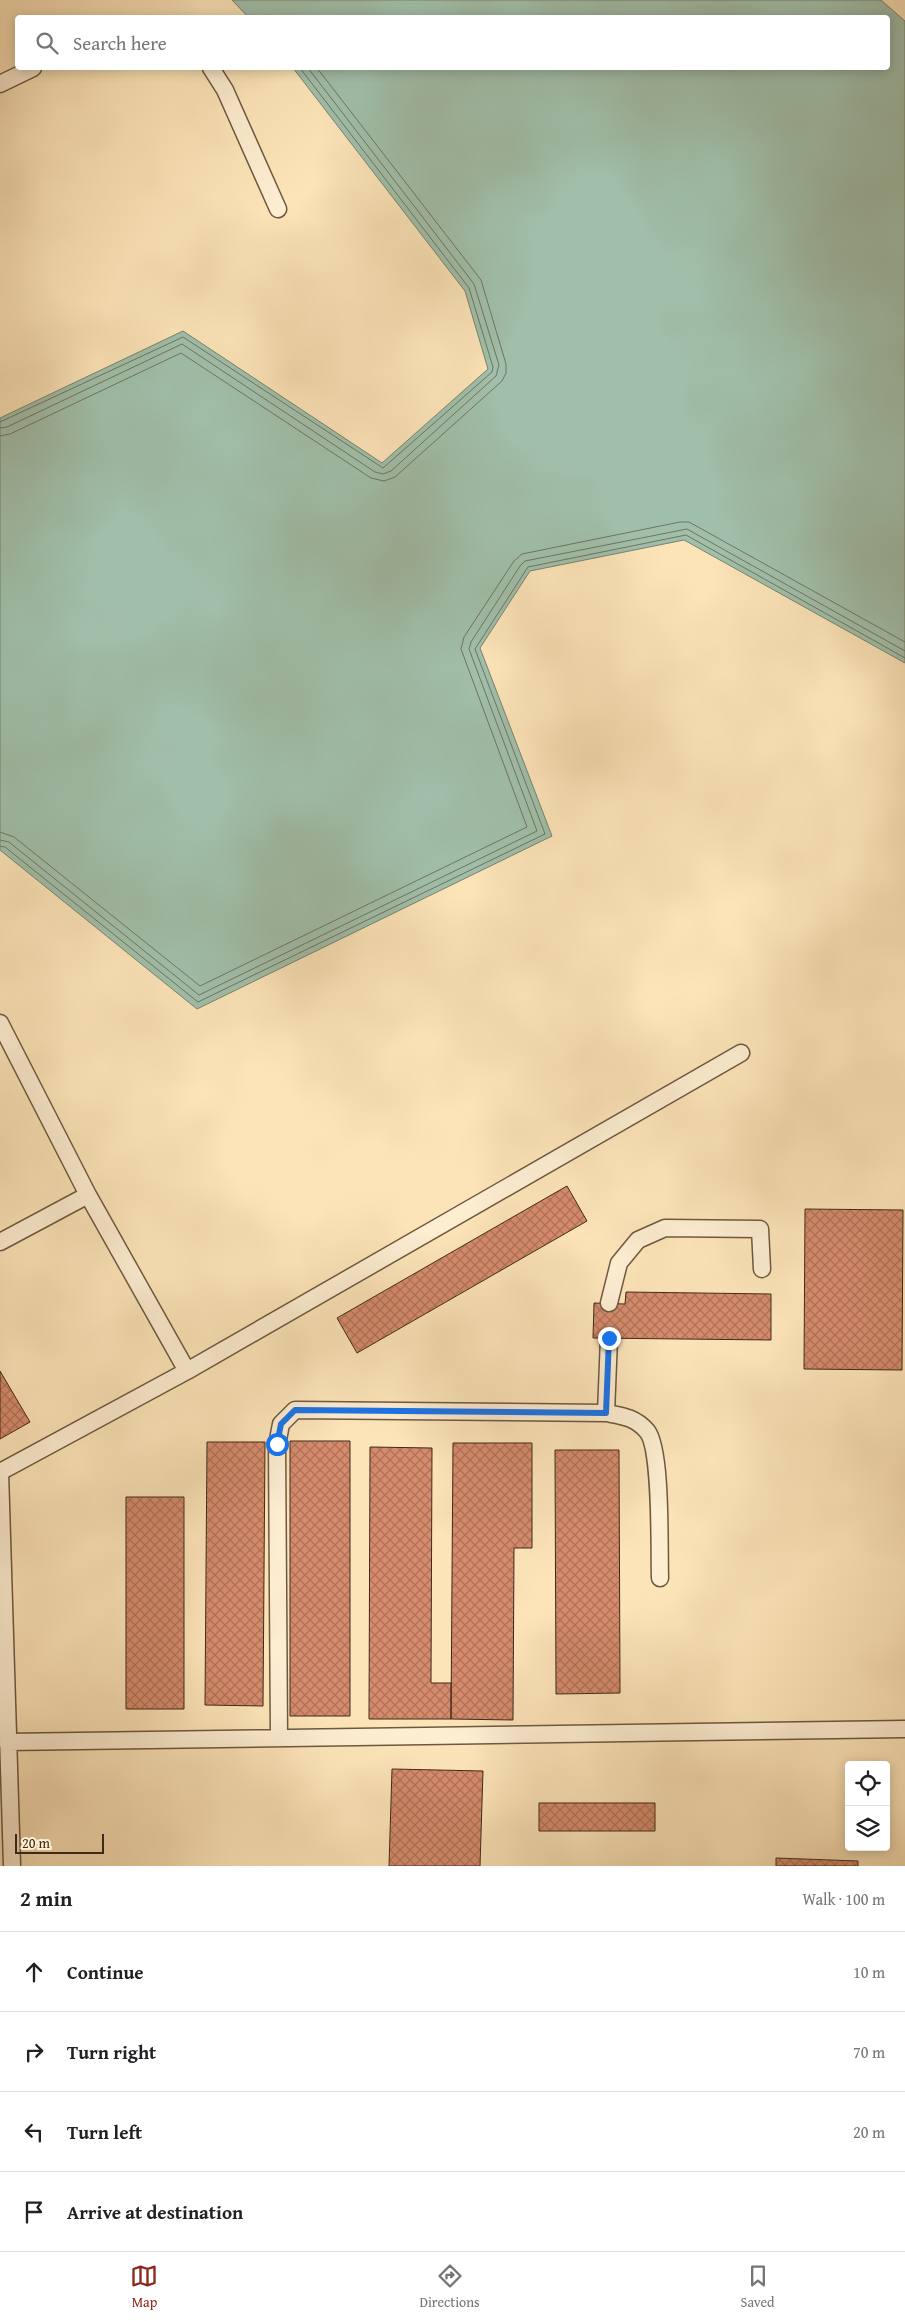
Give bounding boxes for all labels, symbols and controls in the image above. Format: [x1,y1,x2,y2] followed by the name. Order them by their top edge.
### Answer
[15,15,890,70] search box
[33,29,61,57] icon: search
[73,29,167,57] text: Search here
[598,1327,621,1350] route end
[266,1433,289,1456] route start
[845,1761,890,1851] map controls
[845,1761,890,1806] button: locate
[845,1806,890,1851] button: layers
[15,1831,104,1854] scale bar
[22,1833,50,1853] text: 20 m
[20,1883,72,1914] text: 2 min
[802,1887,885,1911] text: Walk · 100 m
[20,1958,48,1986] icon: ahead
[67,1958,144,1986] text: Continue
[853,1960,885,1984] text: 10 m
[20,2038,48,2066] icon: right
[67,2038,156,2066] text: Turn right
[853,2040,885,2064] text: 70 m
[20,2118,48,2146] icon: left
[67,2118,142,2146] text: Turn left
[853,2120,885,2144] text: 20 m
[20,2198,48,2226] icon: arrive
[67,2198,243,2226] text: Arrive at destination
[130,2262,158,2312] tab: Map
[419,2262,480,2312] tab: Directions
[741,2262,775,2312] tab: Saved

